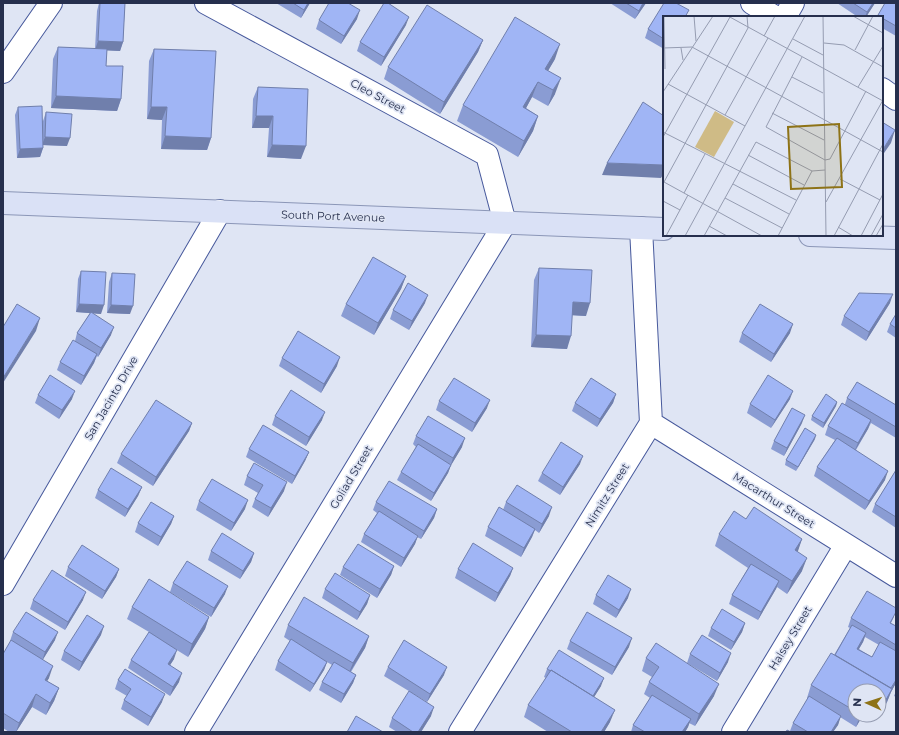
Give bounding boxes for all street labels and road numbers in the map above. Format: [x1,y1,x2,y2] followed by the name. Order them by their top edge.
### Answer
[348,76,408,117] street label: Cleo Street
[281,207,386,225] street label: South Port Avenue
[81,353,141,443] street label: San Jacinto Drive
[327,442,376,511] street label: Goliad Street
[582,460,632,530] street label: Nimitz Street
[730,469,818,531] street label: Macarthur Street
[765,603,815,673] street label: Halsey Street

